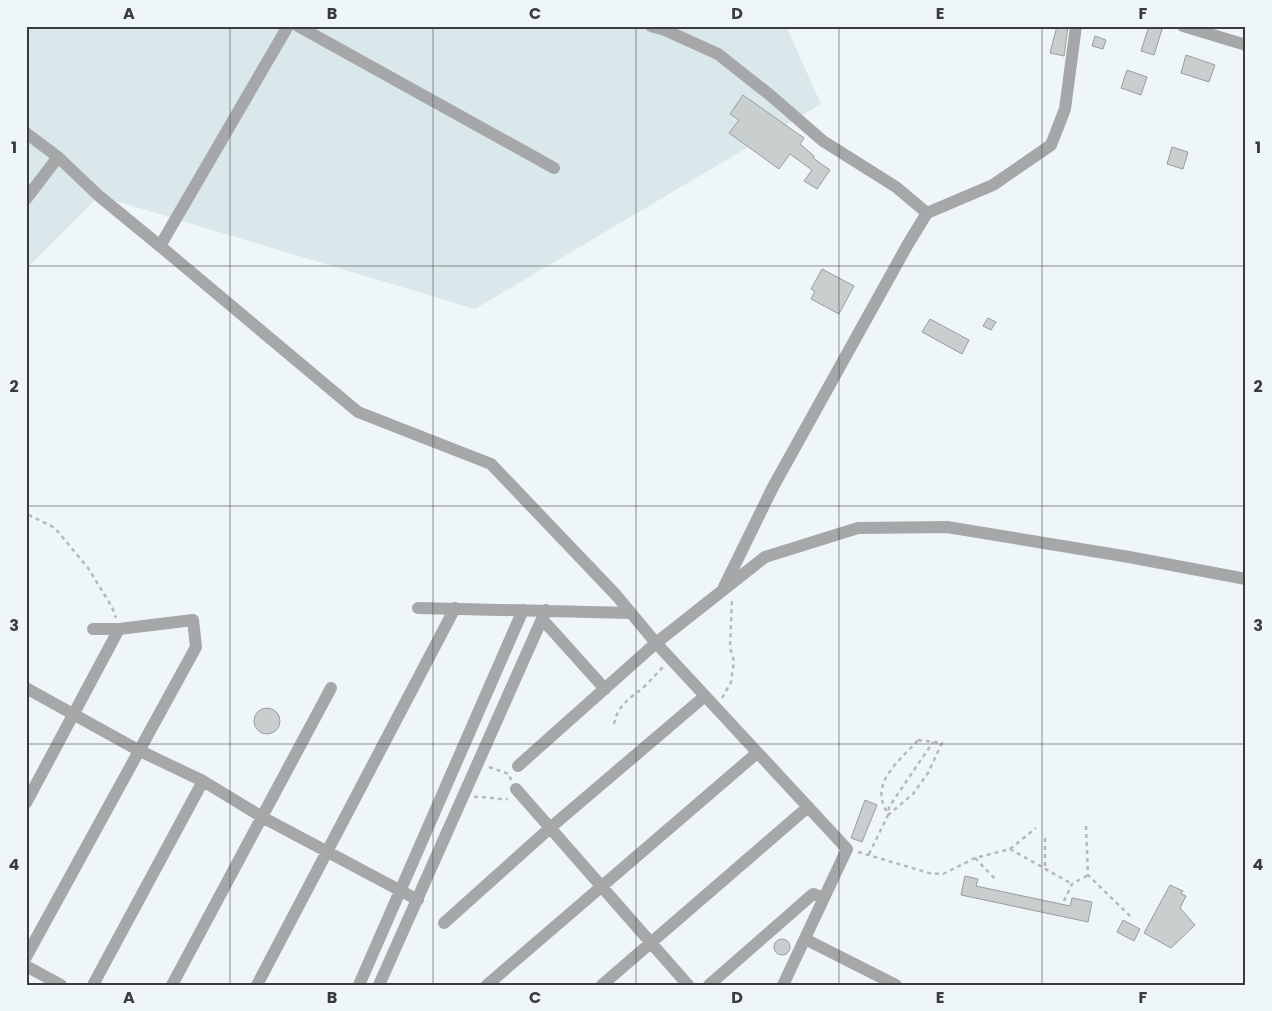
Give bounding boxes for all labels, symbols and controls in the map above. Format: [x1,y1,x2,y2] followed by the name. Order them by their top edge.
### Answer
[123,2,135,25] text: A
[327,2,337,25] text: B
[529,2,541,25] text: C
[731,2,743,25] text: D
[936,2,944,25] text: E
[1139,2,1148,25] text: F
[11,136,17,159] text: 1
[1255,136,1261,159] text: 1
[9,375,19,398] text: 2
[1253,375,1263,398] text: 2
[9,614,19,637] text: 3
[1253,614,1263,637] text: 3
[9,853,20,876] text: 4
[1253,853,1264,876] text: 4
[123,986,135,1009] text: A
[327,986,337,1009] text: B
[529,986,541,1009] text: C
[731,986,743,1009] text: D
[936,986,944,1009] text: E
[1139,986,1148,1009] text: F

